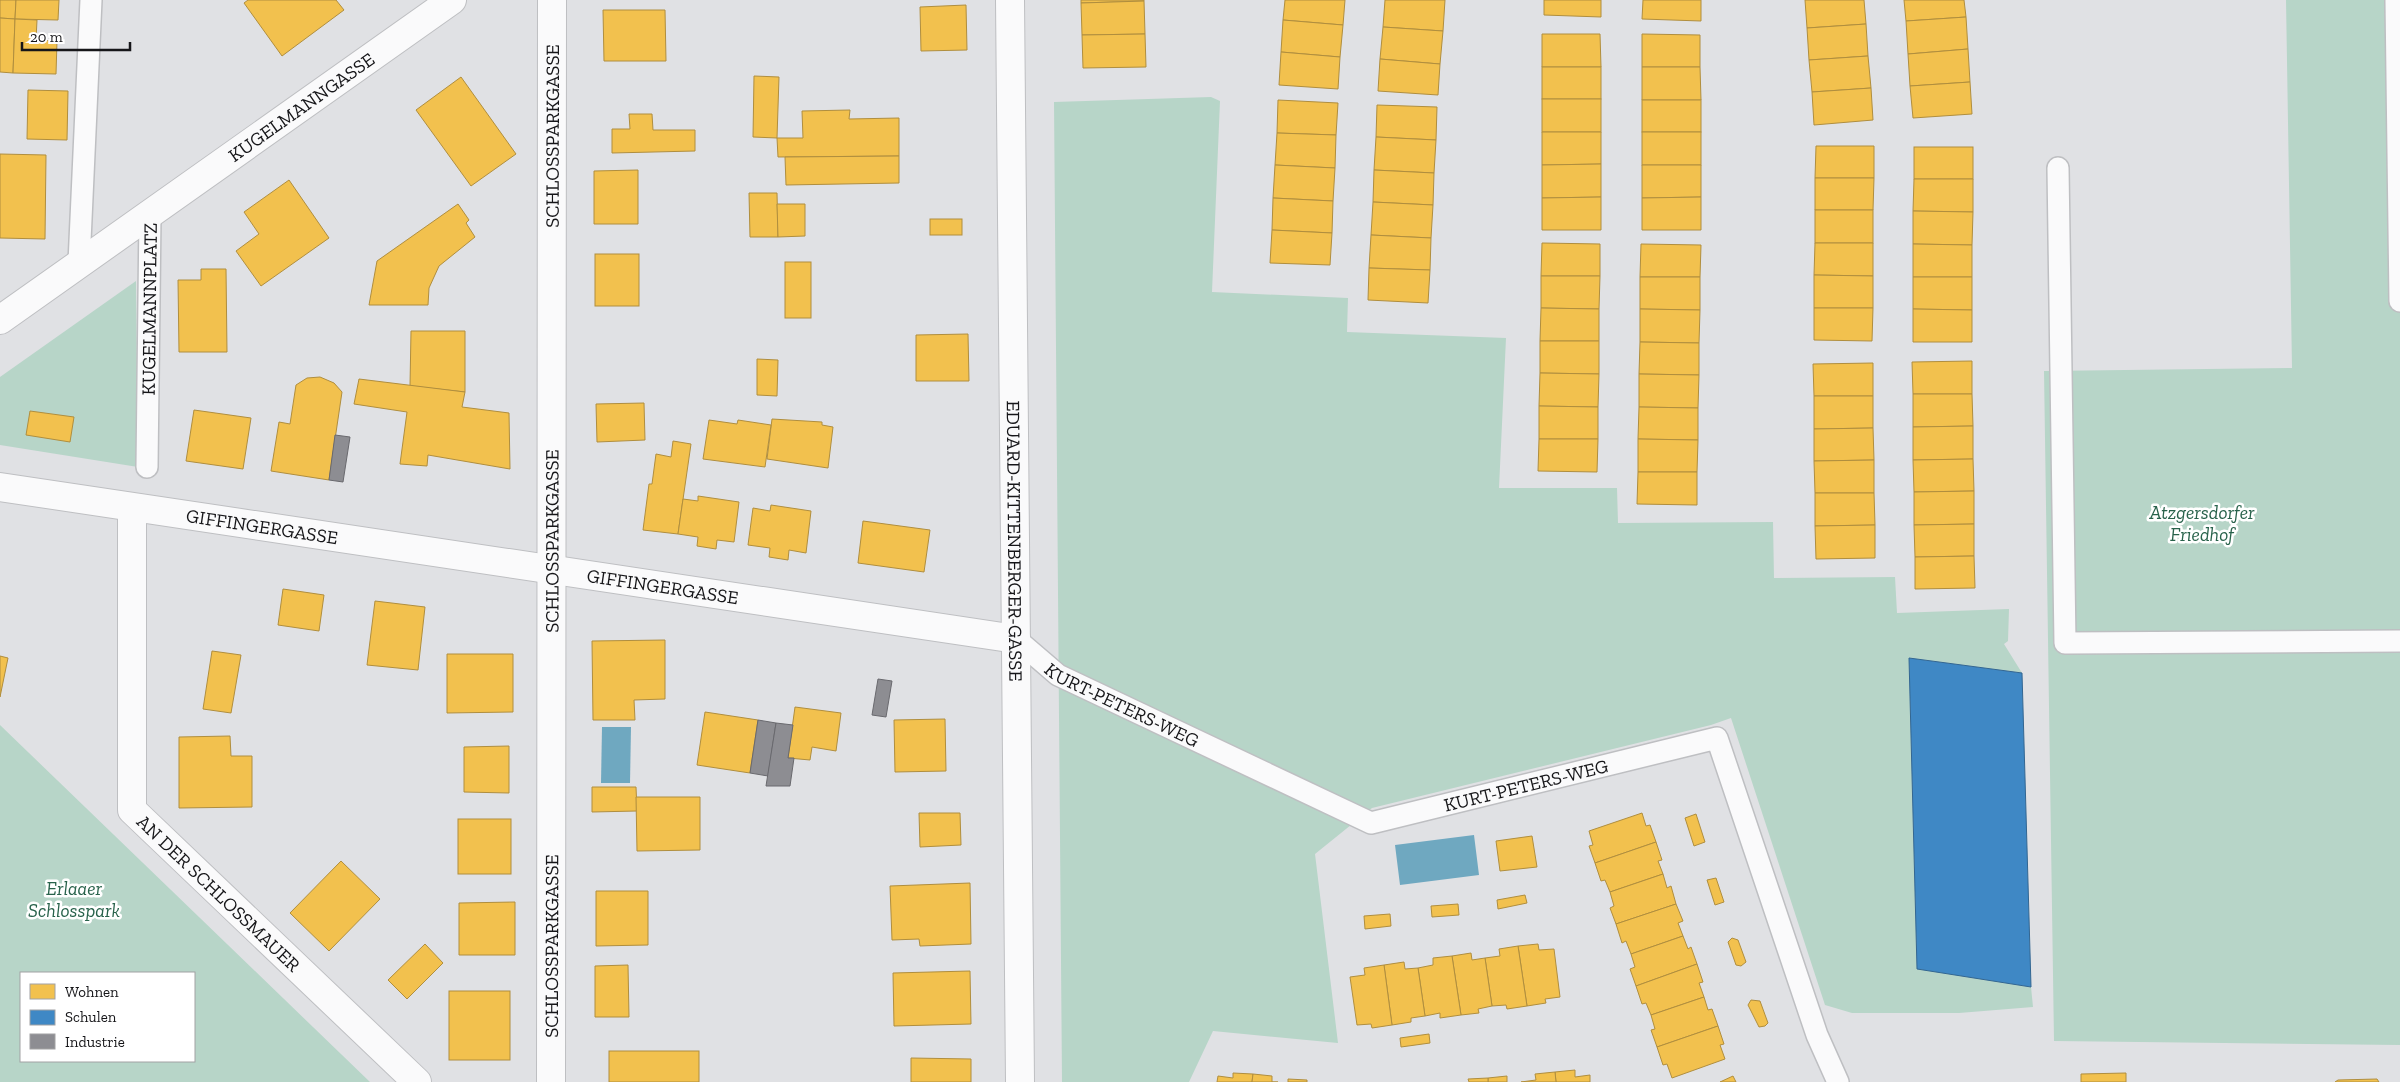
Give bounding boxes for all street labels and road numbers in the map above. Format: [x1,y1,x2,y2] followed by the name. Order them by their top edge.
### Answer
[540,44,563,228] street label: SCHLOSSPARKGASSE
[223,47,379,166] street label: KUGELMANNGASSE
[136,223,161,395] street label: KUGELMANNPLATZ
[1002,400,1028,682] street label: EDUARD-KITTENBERGER-GASSE
[540,449,563,633] street label: SCHLOSSPARKGASSE
[185,504,339,549] street label: GIFFINGERGASSE
[585,563,740,609] street label: GIFFINGERGASSE
[1040,657,1203,752] street label: KURT-PETERS-WEG
[1441,754,1610,816] street label: KURT-PETERS-WEG
[132,810,306,976] street label: AN DER SCHLOSSMAUER
[540,854,563,1038] street label: SCHLOSSPARKGASSE

